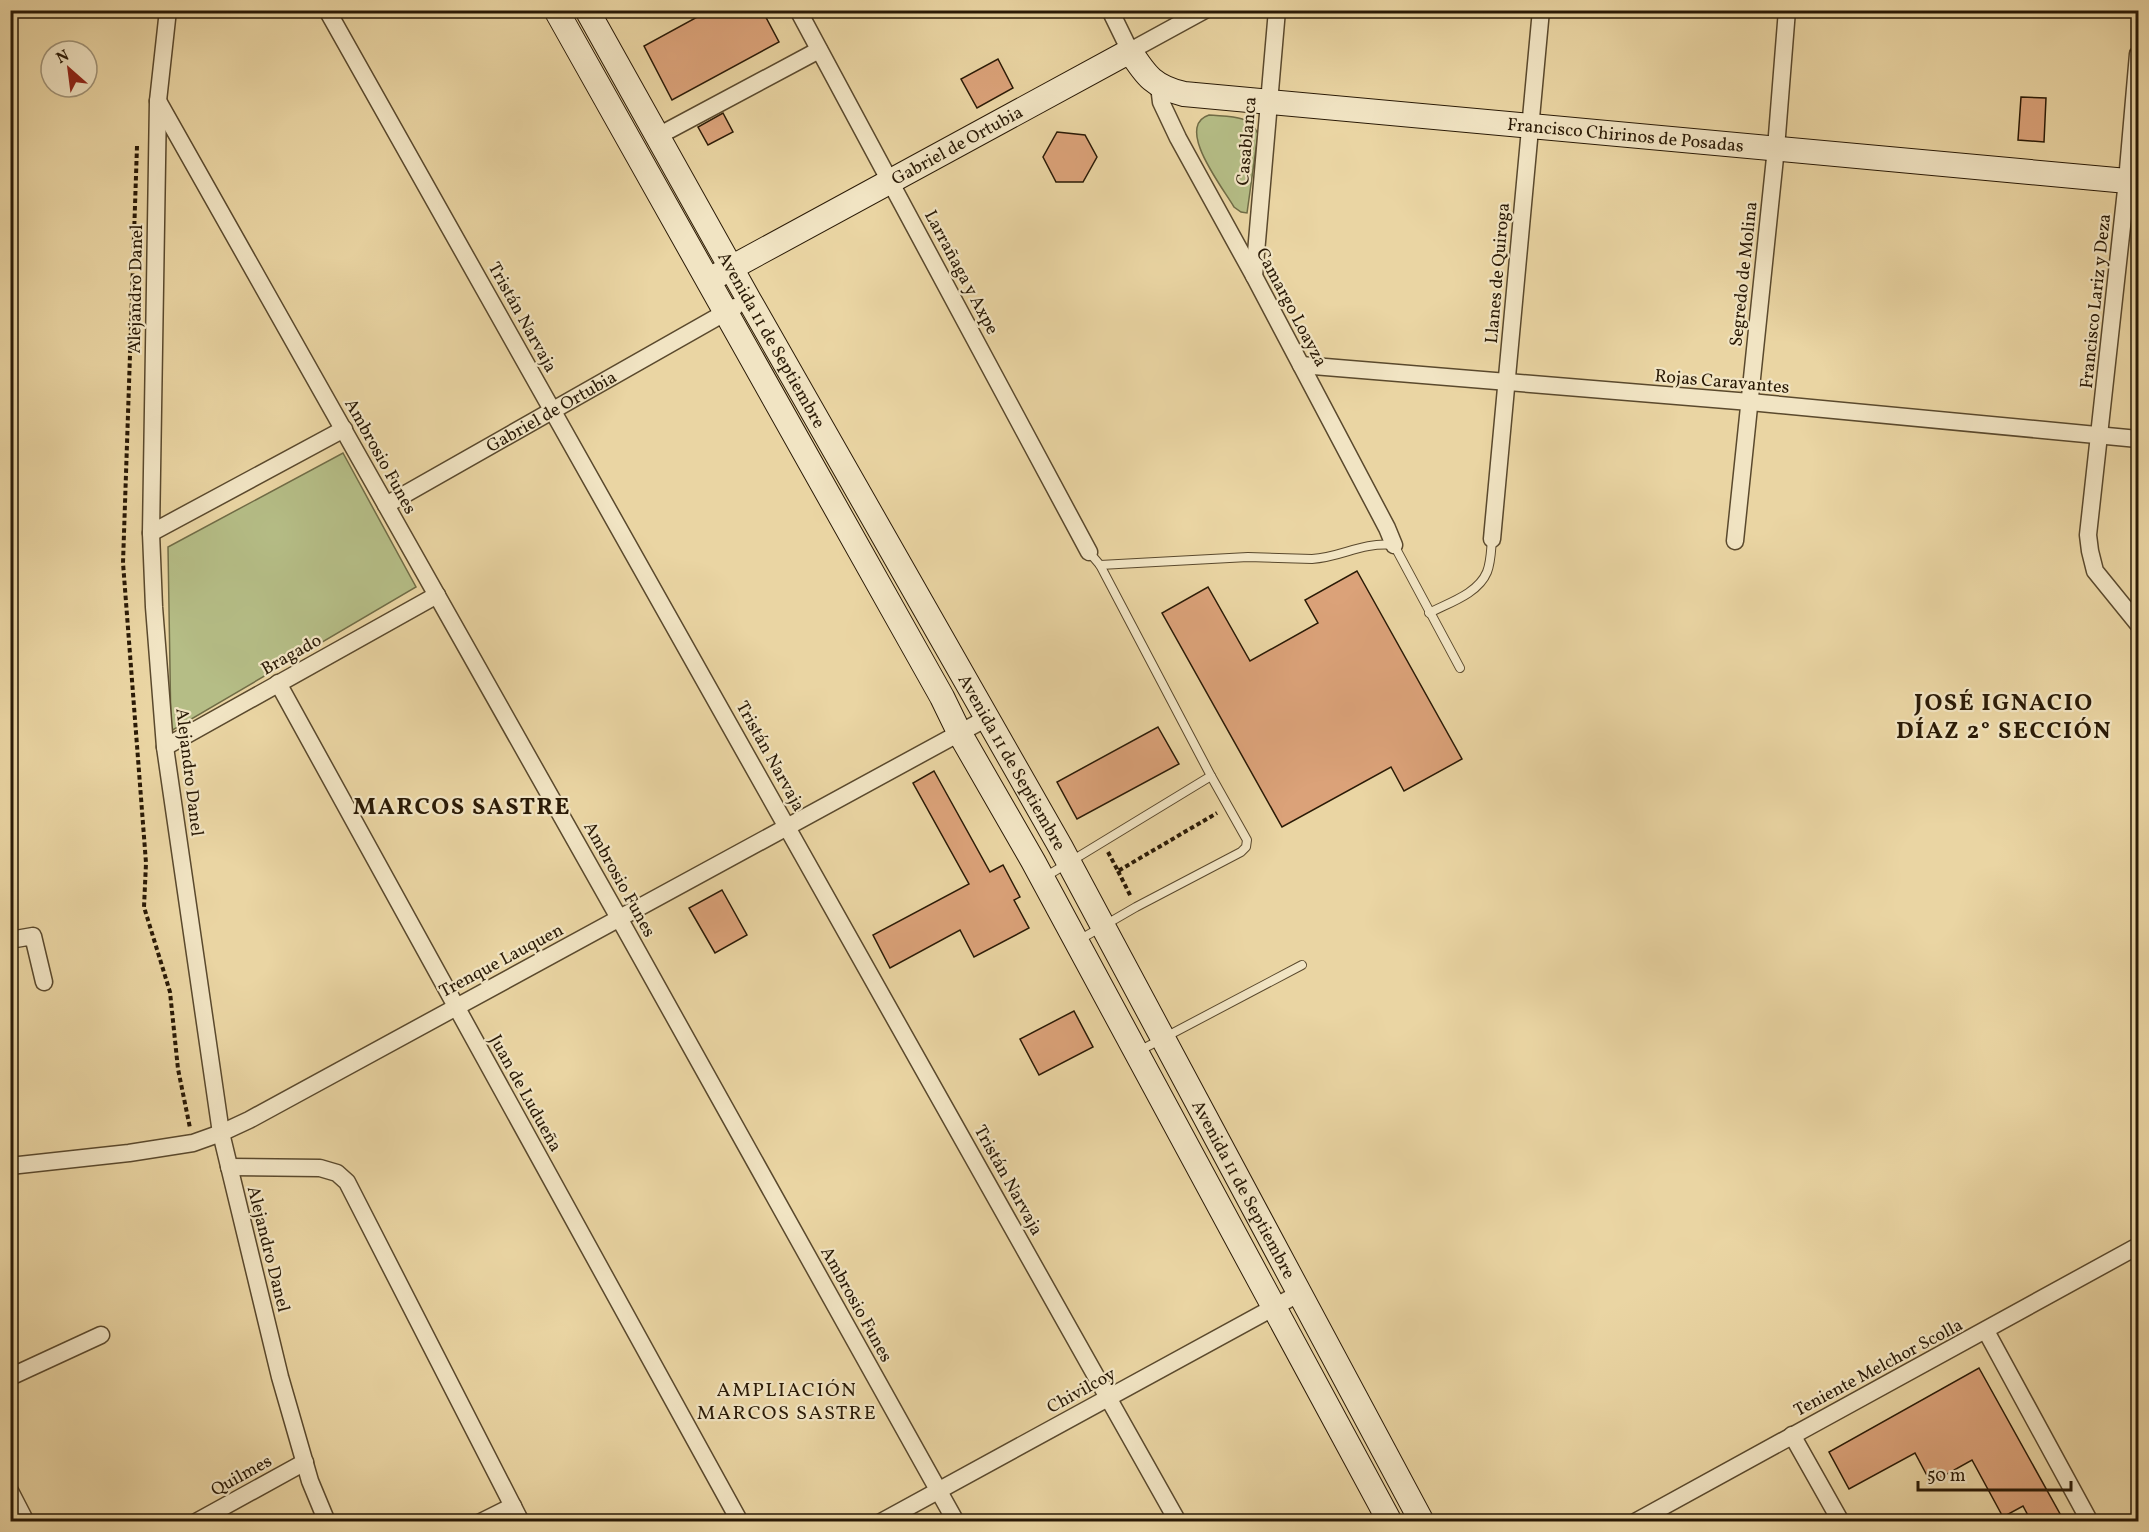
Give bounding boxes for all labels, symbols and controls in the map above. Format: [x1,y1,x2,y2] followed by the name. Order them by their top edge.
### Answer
[39,39,99,99] north arrow
[53,45,74,70] text: N
[1231,96,1264,187] street label: Casablanca
[887,100,1028,192] street label: Gabriel de Ortubia
[1506,113,1745,160] street label: Francisco Chirinos de Posadas
[1724,200,1765,348] street label: Segredo de Molina
[1480,202,1517,345] street label: Llanes de Quiroga
[917,206,1004,339] street label: Larrañaga y Axpe
[2075,212,2118,390] street label: Francisco Lariz y Deza
[123,224,150,354] street label: Alejandro Danel
[1249,244,1333,372] street label: Camargo Loayza
[711,248,831,433] street label: Avenida 11 de Septiembre
[481,258,562,377] street label: Tristán Narvaja
[1653,364,1790,401] street label: Rojas Caravantes
[482,366,622,460] street label: Gabriel de Ortubia
[338,394,422,519] street label: Ambrosio Funes
[257,628,326,682] street label: Bragado
[951,670,1071,856] street label: Avenida 11 de Septiembre
[1896,687,2112,749] district label: JOSÉ IGNACIO DÍAZ 2° SECCIÓN
[729,697,810,816] street label: Tristán Narvaja
[168,707,209,838] street label: Alejandro Danel
[353,791,571,825] district label: MARCOS SASTRE
[577,817,661,942] street label: Ambrosio Funes
[435,918,568,1005] street label: Trenque Lauquen
[482,1031,567,1157] street label: Juan de Ludueña
[1184,1096,1301,1284] street label: Avenida 11 de Septiembre
[967,1121,1048,1240] street label: Tristán Narvaja
[240,1184,295,1315] street label: Alejandro Danel
[814,1242,898,1367] street label: Ambrosio Funes
[1790,1313,1968,1423] street label: Teniente Melchor Scolla
[1043,1362,1121,1421] street label: Chivilcoy
[697,1377,877,1428] district label: AMPLIACIÓN MARCOS SASTRE
[207,1449,277,1503] street label: Quilmes
[1918,1454,2071,1492] scale bar
[1927,1464,1966,1489] text: 50 m

